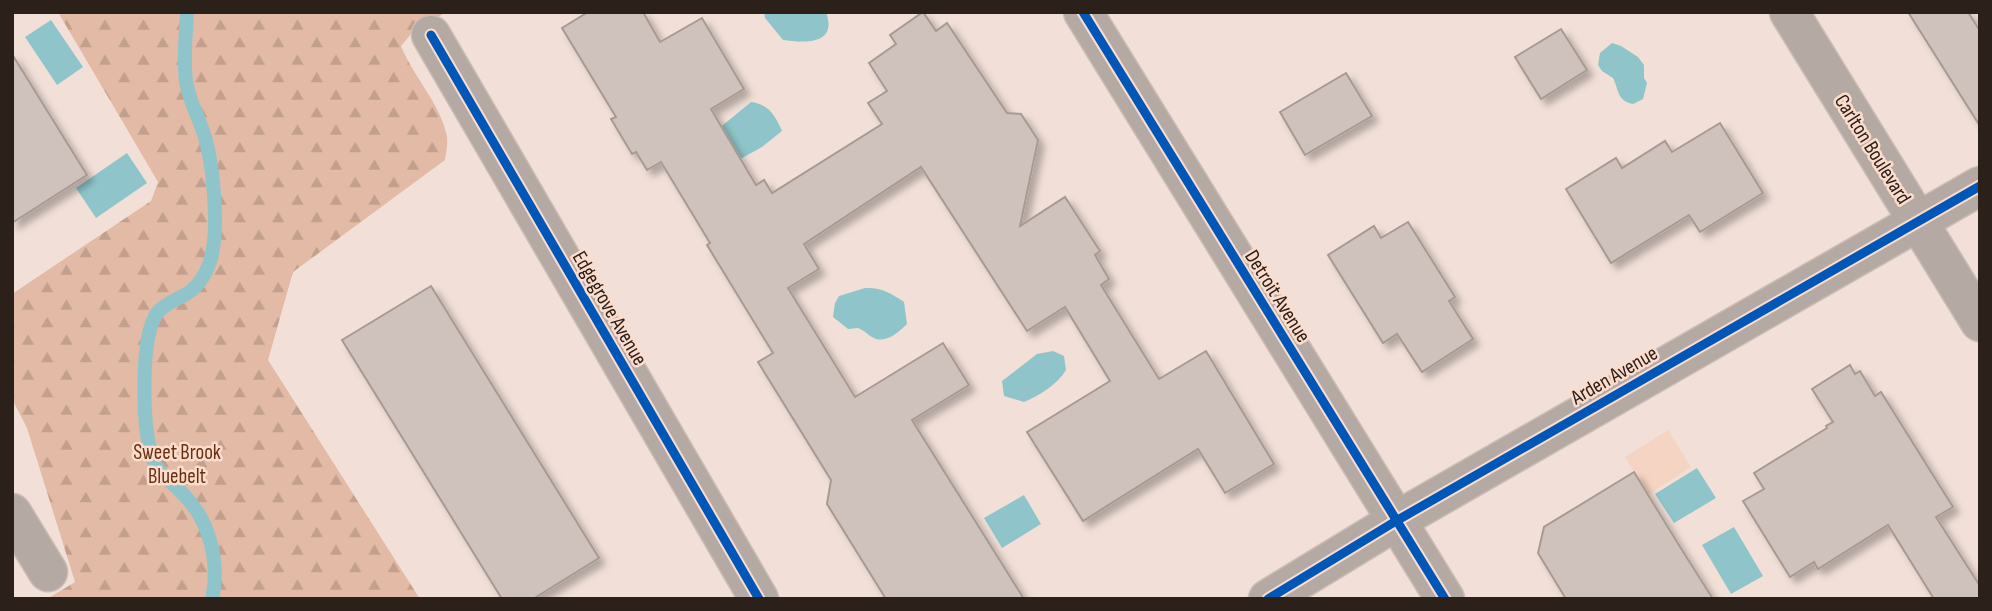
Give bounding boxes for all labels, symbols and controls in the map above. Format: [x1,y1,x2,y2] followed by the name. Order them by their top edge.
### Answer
[1829,90,1916,209] street label: Carlton Boulevard
[1239,245,1316,347] street label: Detroit Avenue
[567,247,652,370] street label: Edgegrove Avenue
[1566,341,1662,411] street label: Arden Avenue
[133,440,221,489] park label: Sweet Brook Bluebelt

